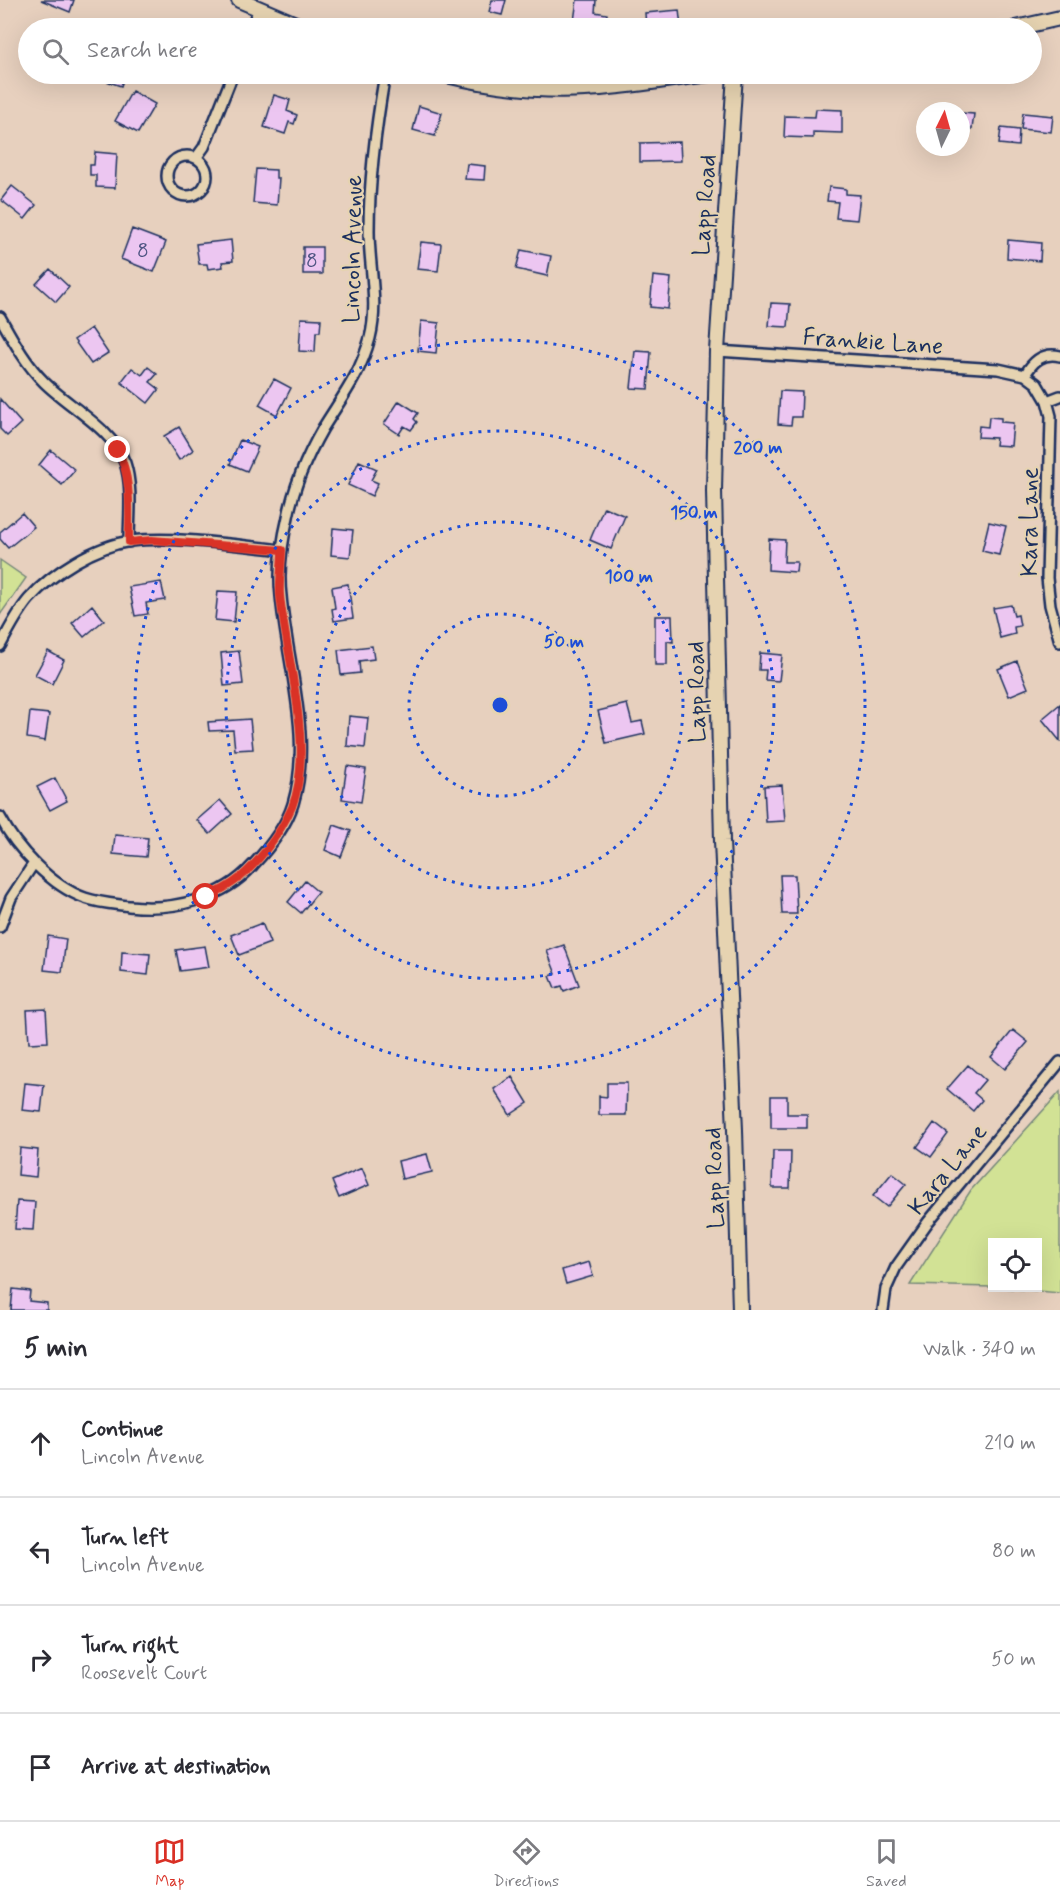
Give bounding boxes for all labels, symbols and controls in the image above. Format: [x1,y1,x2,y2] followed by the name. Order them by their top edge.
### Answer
[18,18,1042,84] search box
[39,35,72,68] icon: search
[87,37,198,65] text: Search here
[916,102,970,156] north arrow
[686,153,725,257] street label: Lapp Road
[337,175,370,323] street label: Lincoln Avenue
[137,237,149,265] house number: 8
[306,247,318,275] house number: 8
[802,322,944,363] street label: Frankie Lane
[104,436,130,462] route end
[733,436,783,460] text: 200 m
[1015,467,1046,577] street label: Kara Lane
[670,501,718,525] text: 150 m
[605,565,653,589] text: 100 m
[544,630,584,654] text: 50 m
[681,641,714,743] street label: Lapp Road
[490,695,510,715] centre of rings
[192,883,218,909] route start
[902,1118,995,1222] street label: Kara Lane
[698,1127,733,1229] street label: Lapp Road
[988,1238,1042,1292] map controls
[988,1238,1042,1292] button: locate
[24,1332,88,1366] text: 5 min
[923,1336,1036,1363] text: Walk · 340 m
[81,1416,163,1444] text: Continue
[24,1427,57,1460] icon: ahead
[984,1430,1036,1457] text: 210 m
[81,1444,204,1471] text: Lincoln Avenue
[81,1524,169,1552] text: Turn left
[24,1535,57,1568] icon: left
[992,1538,1036,1565] text: 80 m
[81,1552,204,1579] text: Lincoln Avenue
[81,1632,179,1660] text: Turn right
[24,1643,57,1676] icon: right
[991,1646,1036,1673] text: 50 m
[81,1660,207,1687] text: Roosevelt Court
[24,1751,57,1784] icon: arrive
[81,1753,271,1781] text: Arrive at destination
[153,1835,186,1892] tab: Map
[493,1835,559,1892] tab: Directions
[866,1835,907,1892] tab: Saved

